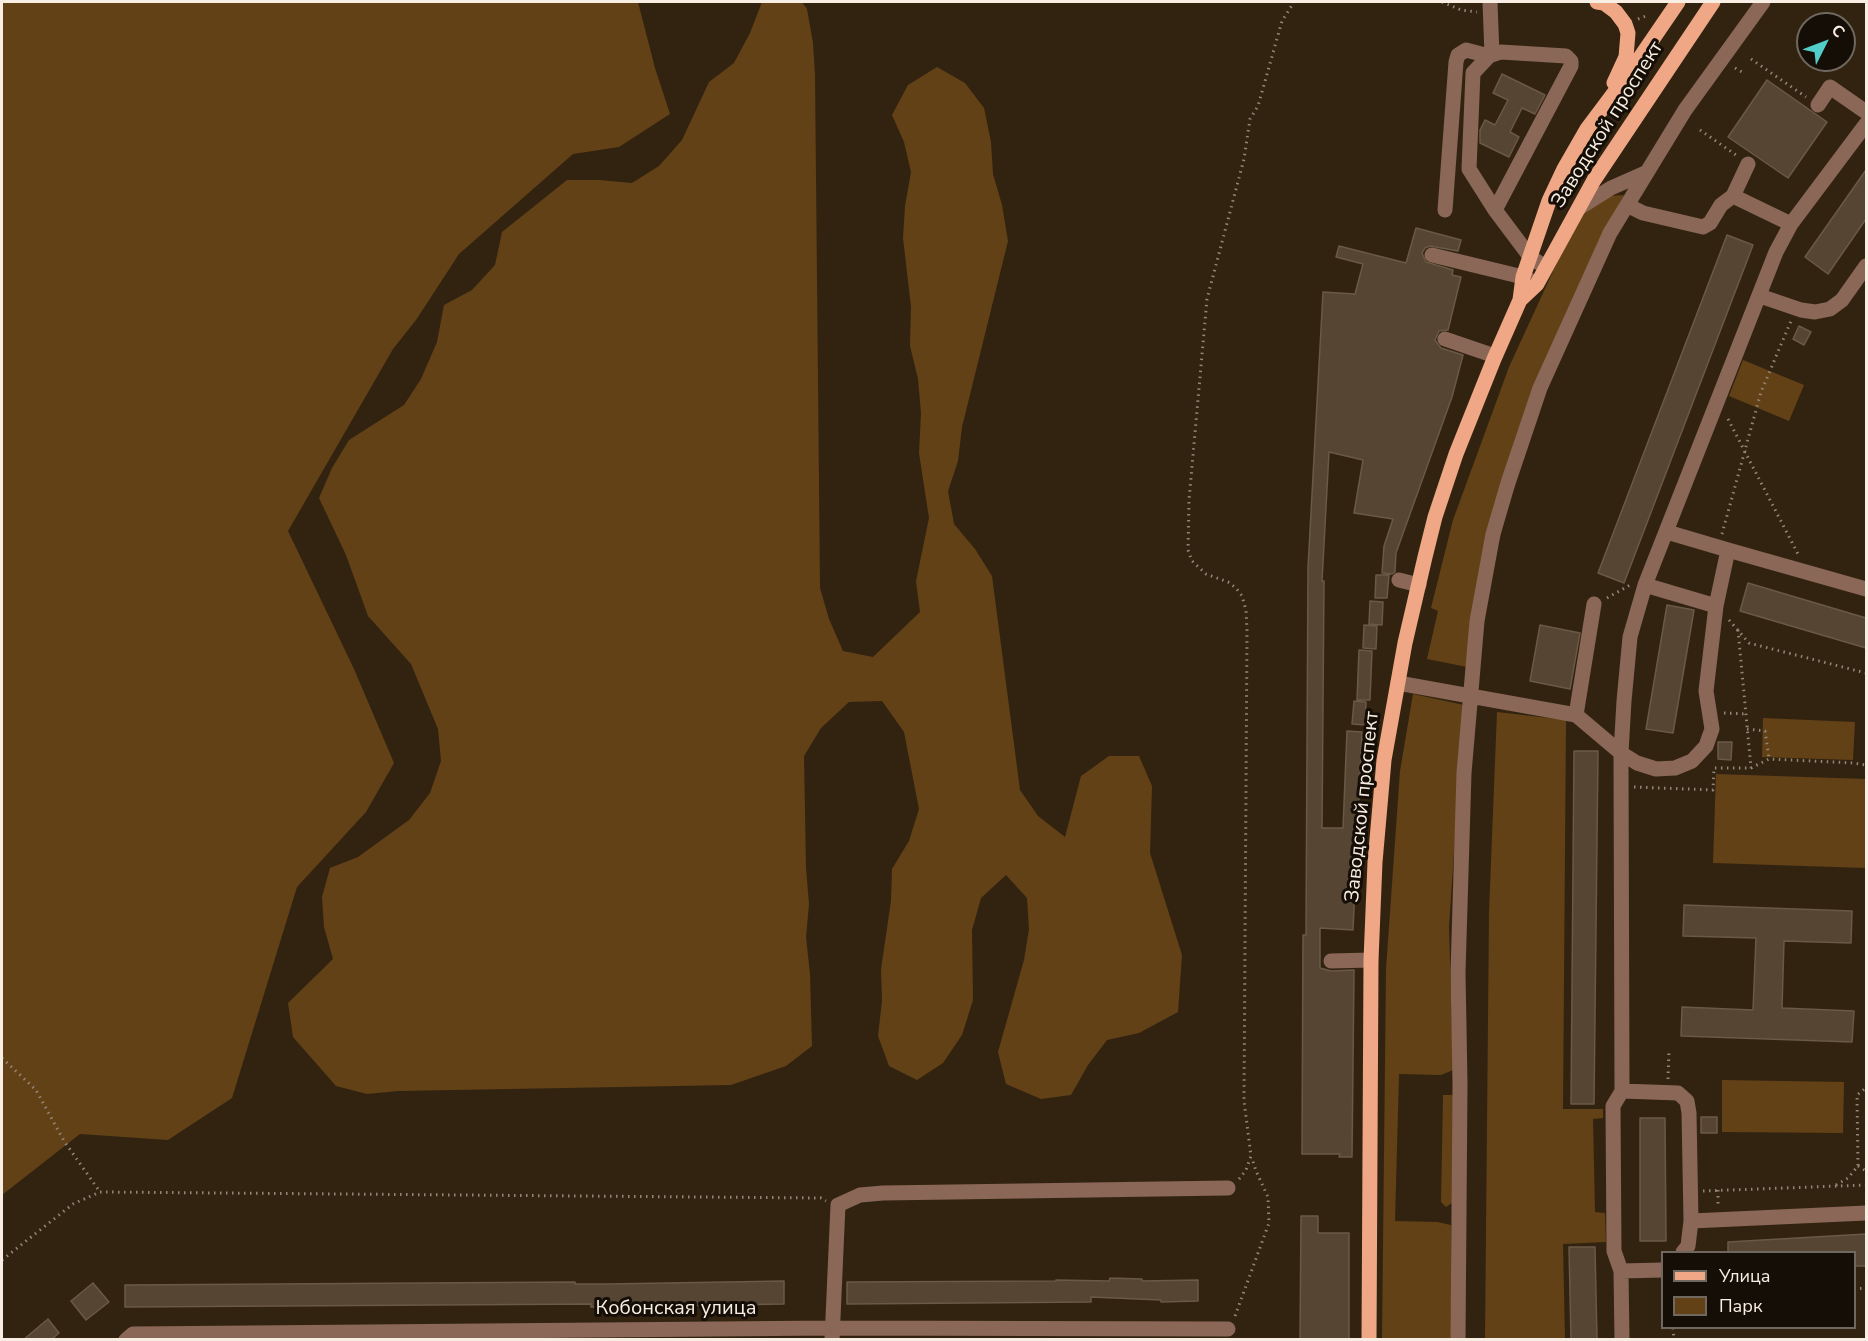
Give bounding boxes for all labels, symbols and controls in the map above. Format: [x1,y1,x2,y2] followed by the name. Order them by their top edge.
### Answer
[1796,12,1856,72] north arrow
[1826,20,1850,43] text: С
[1547,37,1669,213] street label: Заводской проспект
[1341,710,1385,904] street label: Заводской проспект
[1661,1251,1856,1329] legend
[1719,1264,1770,1288] text: Улица
[1719,1294,1762,1318] text: Парк
[596,1297,756,1321] street label: Кобонская улица

